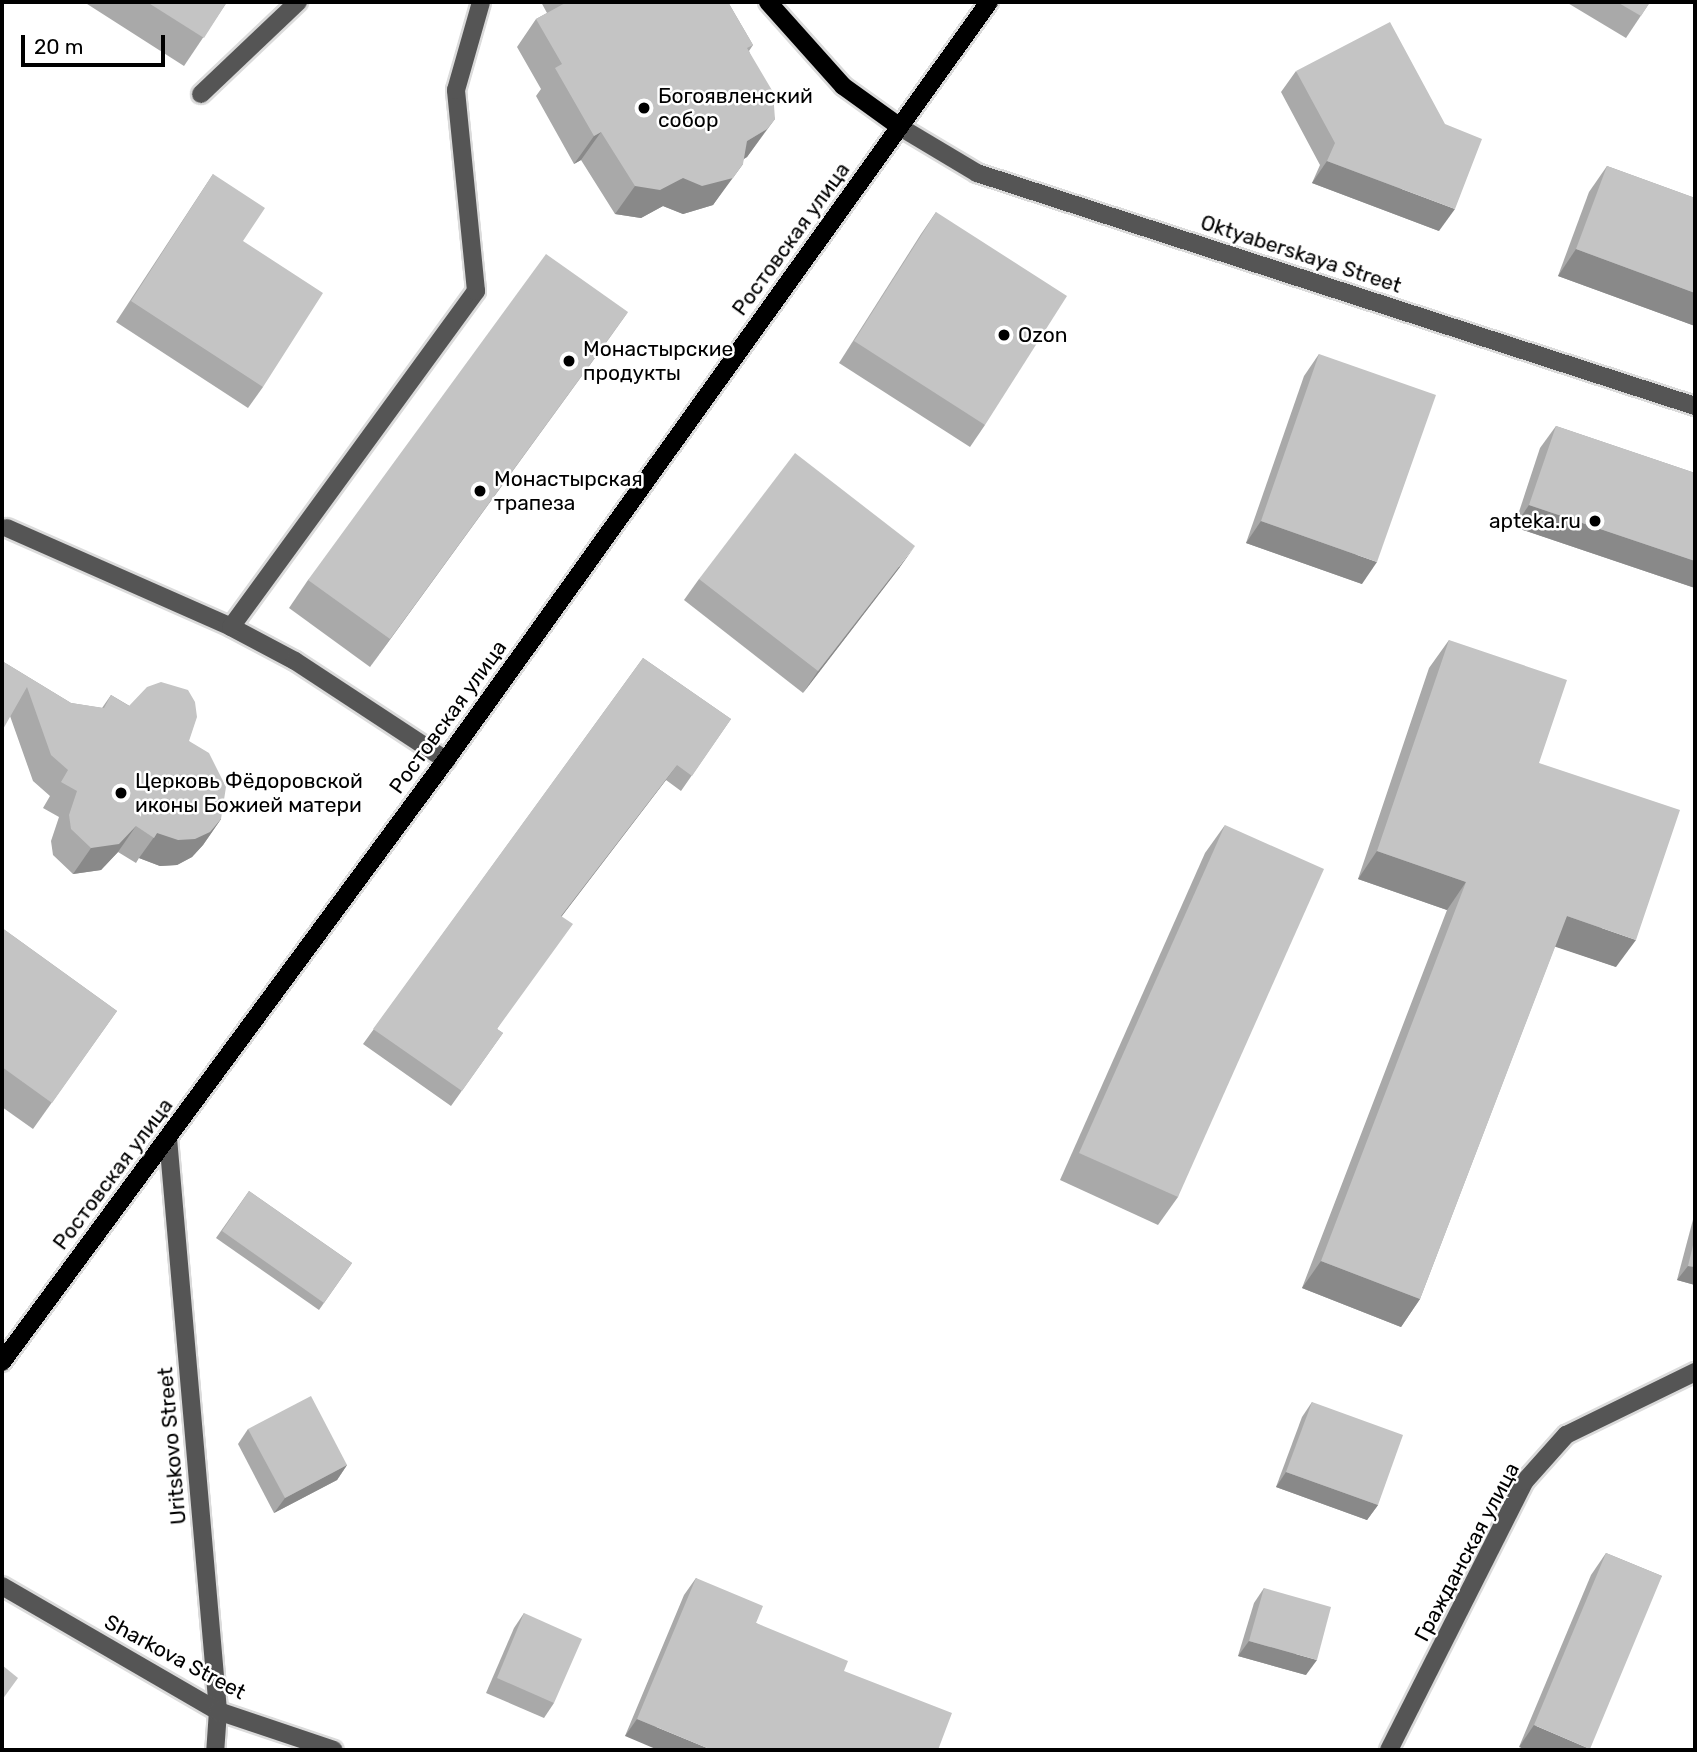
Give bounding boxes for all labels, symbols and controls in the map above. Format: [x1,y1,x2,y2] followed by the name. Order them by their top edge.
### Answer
[24,21,168,65] scale bar
[34,34,83,59] text: 20 m
[658,83,813,133] place label: Богоявленский собор
[636,100,652,116] marker: Богоявленский собор
[727,158,855,320] street label: Ростовская улица
[1197,210,1405,298] street label: Oktyaberskaya Street
[1018,322,1068,348] place label: Ozon
[996,327,1012,343] marker: Ozon
[583,336,733,386] place label: Монастырские продукты
[561,353,577,369] marker: Монастырские продукты
[494,466,643,516] place label: Монастырская трапеза
[472,483,488,499] marker: Монастырская трапеза
[1489,508,1581,534] place label: apteka.ru
[1587,513,1603,529] marker: apteka.ru
[384,636,512,798] street label: Ростовская улица
[135,768,363,818] place label: Церковь Фёдоровской иконы Божией матери
[113,785,129,801] marker: Церковь Фёдоровской иконы Божией матери
[48,1093,178,1255] street label: Ростовская улица
[153,1366,191,1526] street label: Uritskovo Street
[1409,1458,1525,1646] street label: Гражданская улица
[100,1609,250,1705] street label: Sharkova Street

